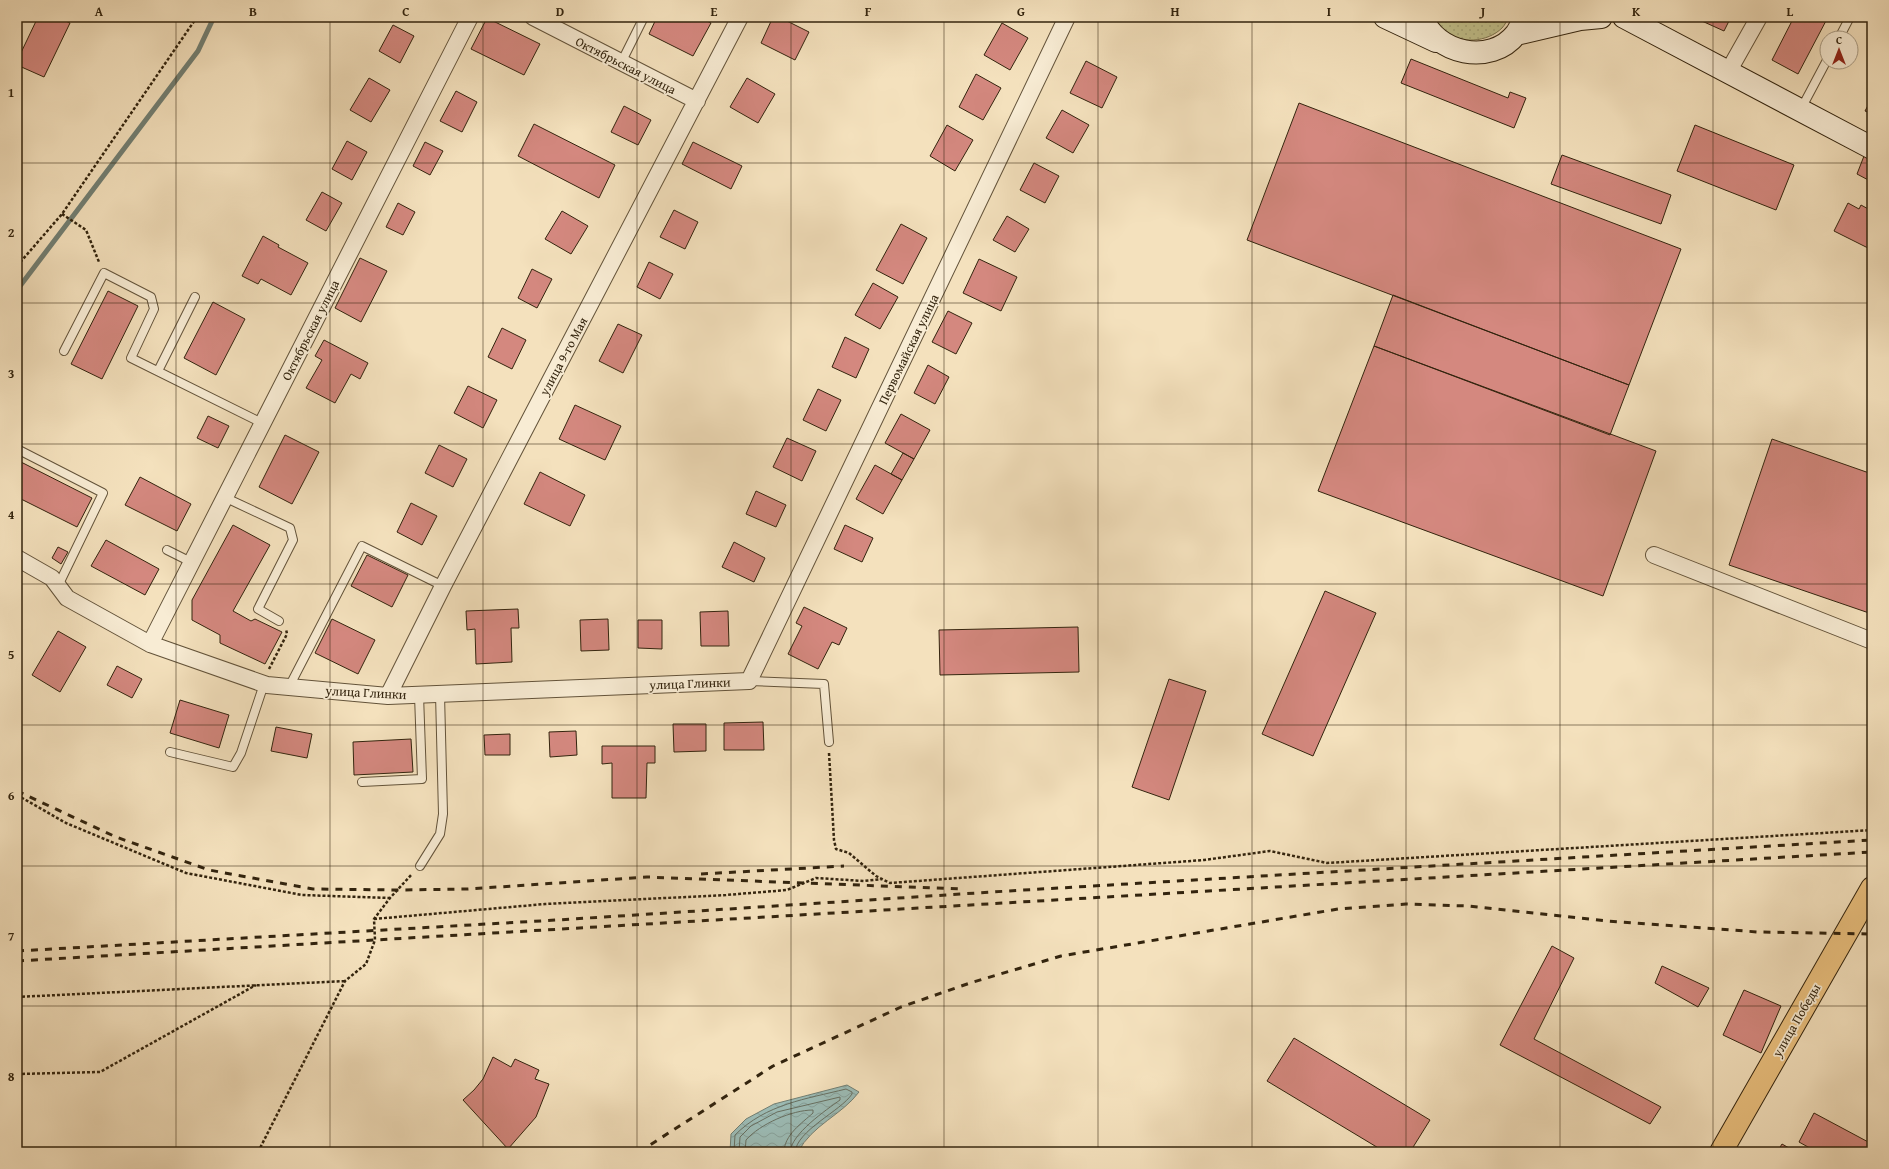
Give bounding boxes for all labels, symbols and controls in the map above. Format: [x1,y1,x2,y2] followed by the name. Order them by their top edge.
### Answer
[95,2,104,21] text: A
[249,2,257,21] text: B
[402,2,410,21] text: C
[556,2,564,21] text: D
[711,2,718,21] text: E
[865,2,872,21] text: F
[1017,2,1025,21] text: G
[1170,2,1180,21] text: H
[1327,2,1331,21] text: I
[1479,2,1486,21] text: J
[1632,2,1641,21] text: K
[1787,2,1794,21] text: L
[1819,30,1859,70] north arrow
[572,32,680,99] street label: Октябрьская улица
[1836,32,1842,48] text: С
[8,83,14,102] text: 1
[8,223,15,242] text: 2
[277,276,344,384] street label: Октябрьская улица
[873,290,944,408] street label: Первомайская улица
[534,313,592,400] street label: улица 9-го Мая
[8,364,14,383] text: 3
[8,505,15,524] text: 4
[8,645,15,664] text: 5
[648,673,731,694] street label: улица Глинки
[324,681,407,704] street label: улица Глинки
[8,786,15,805] text: 6
[8,927,15,946] text: 7
[1767,980,1825,1061] street label: улица Победы
[8,1067,15,1086] text: 8

